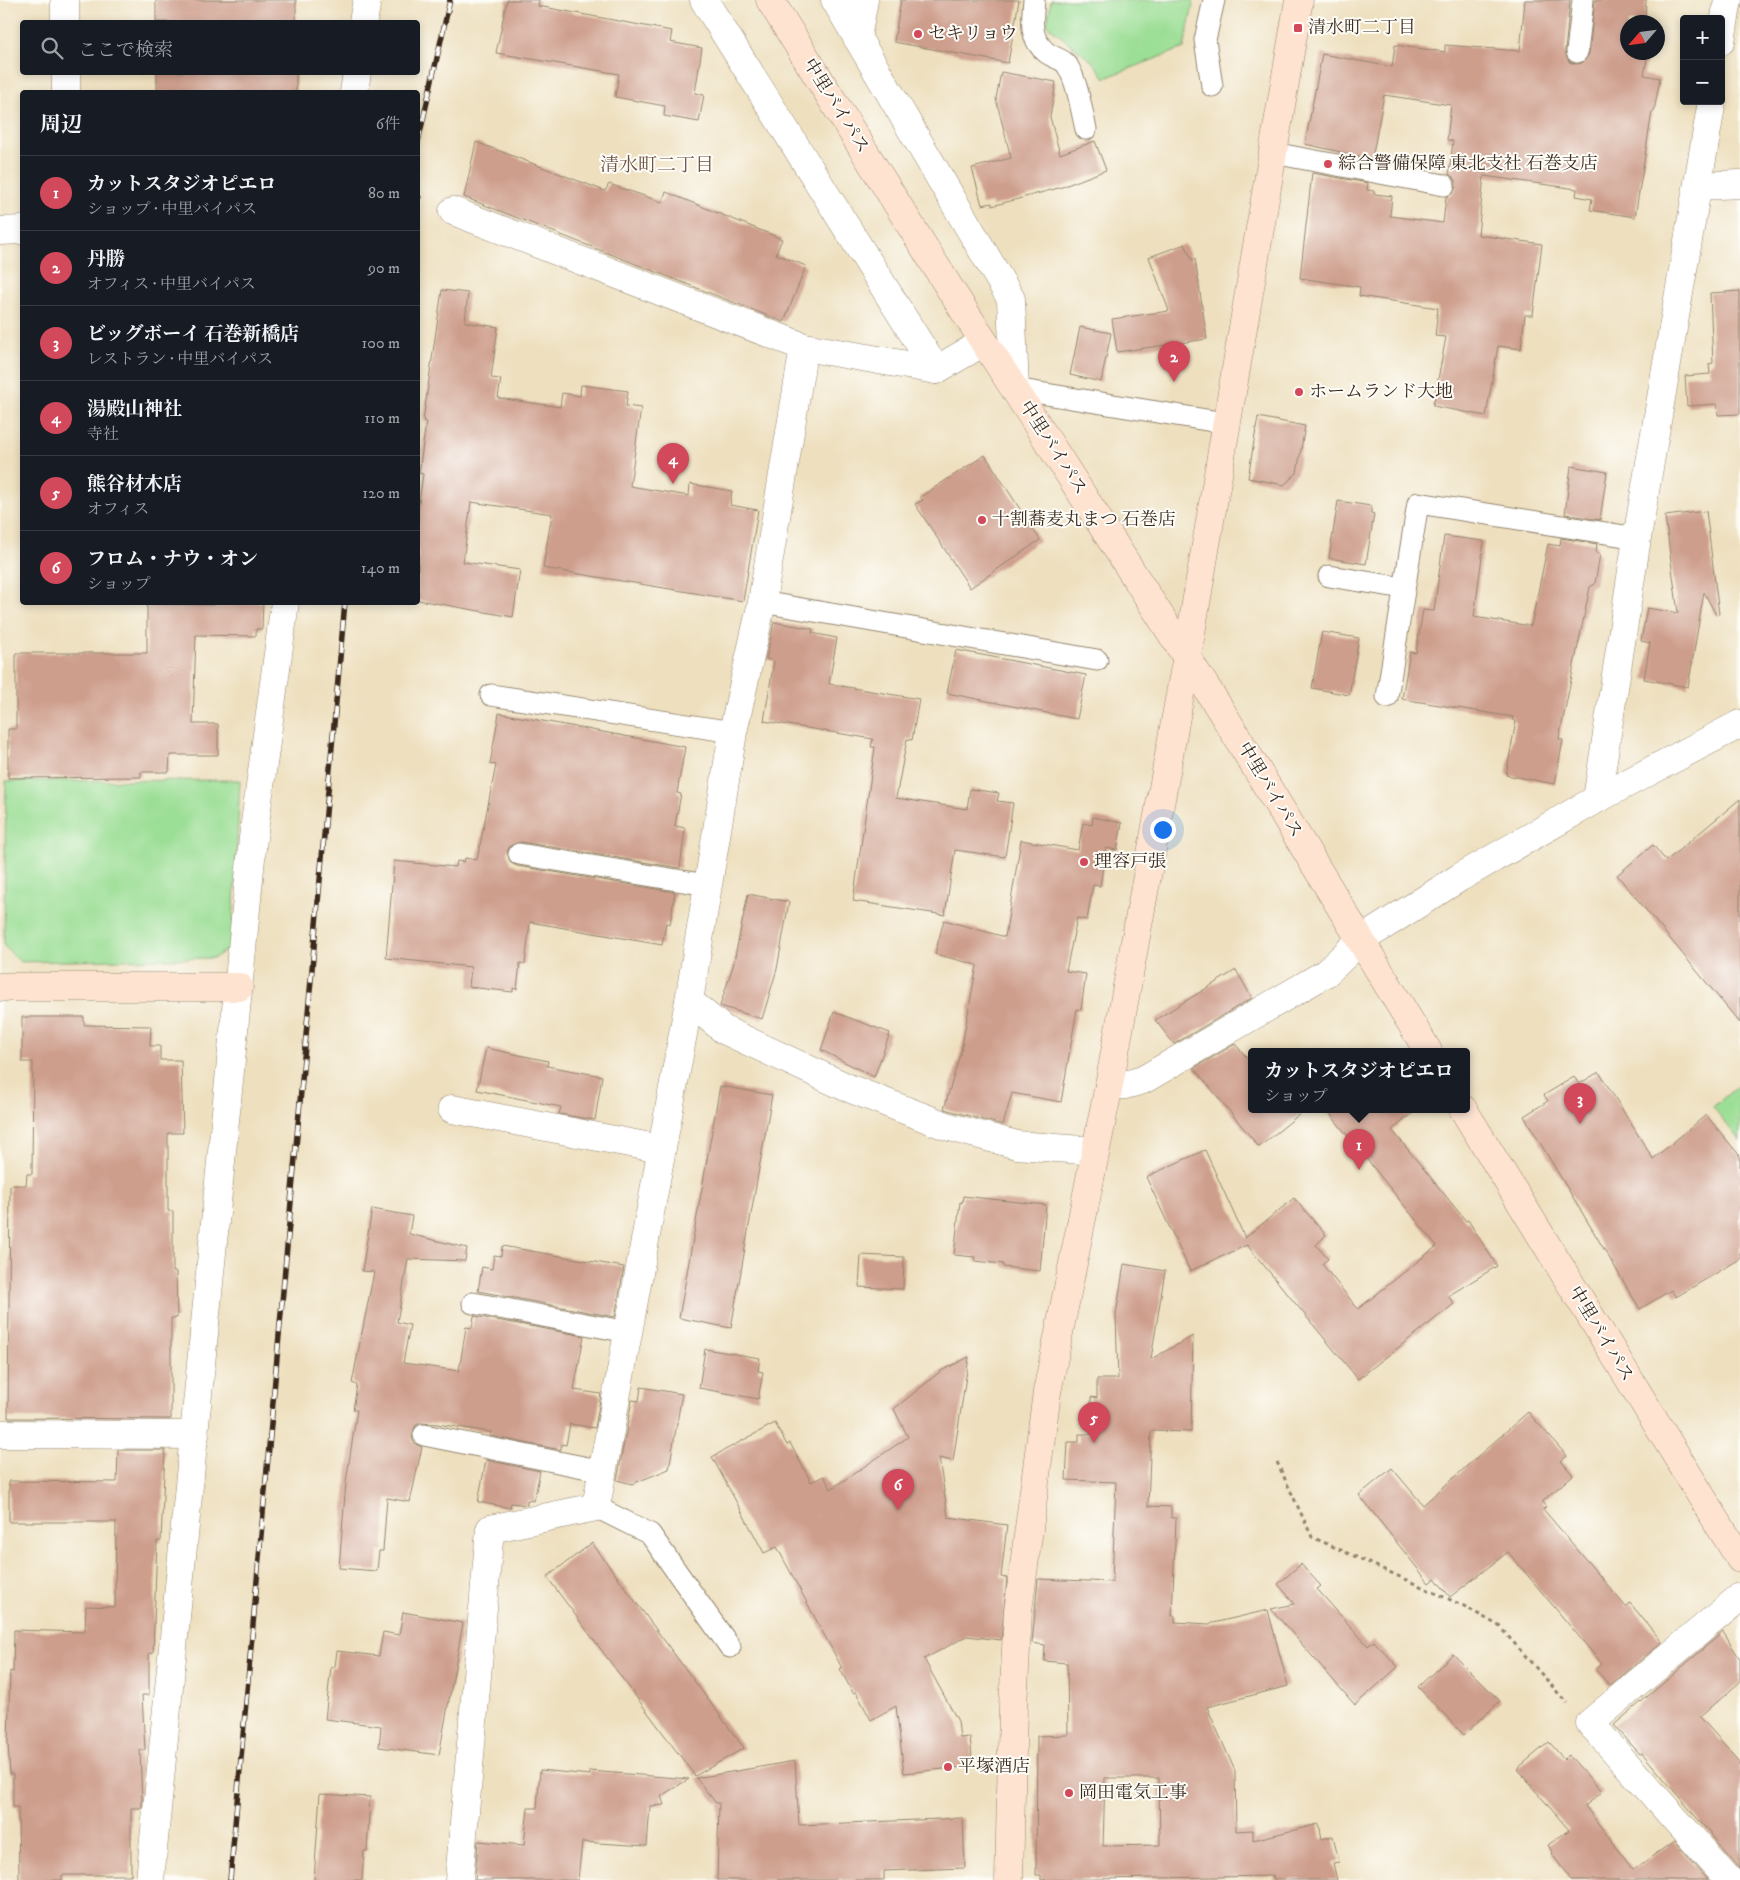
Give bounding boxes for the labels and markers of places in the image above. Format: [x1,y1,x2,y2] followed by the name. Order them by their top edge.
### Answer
[1308,17,1416,39] place label: 清水町二丁目
[1292,22,1304,34] marker: 清水町二丁目
[928,23,1017,45] place label: セキリョウ
[912,28,924,40] marker: セキリョウ
[1338,153,1598,175] place label: 綜合警備保障 東北支社 石巻支店
[1322,158,1334,170] marker: 綜合警備保障 東北支社 石巻支店
[1158,341,1190,382] pin: 2
[1309,381,1453,403] place label: ホームランド大地
[1293,386,1305,398] marker: ホームランド大地
[657,443,689,484] pin: 4
[992,509,1176,531] place label: 十割蕎麦丸まつ 石巻店
[976,514,988,526] marker: 十割蕎麦丸まつ 石巻店
[1094,851,1166,873] place label: 理容戸張
[1078,856,1090,868] marker: 理容戸張
[1564,1083,1596,1124] pin: 3
[1343,1129,1375,1170] pin: 1
[1078,1402,1110,1443] pin: 5
[882,1469,914,1510] pin: 6
[958,1756,1030,1778] place label: 平塚酒店
[942,1761,954,1773] marker: 平塚酒店
[1079,1782,1187,1804] place label: 岡田電気工事
[1063,1787,1075,1799] marker: 岡田電気工事

